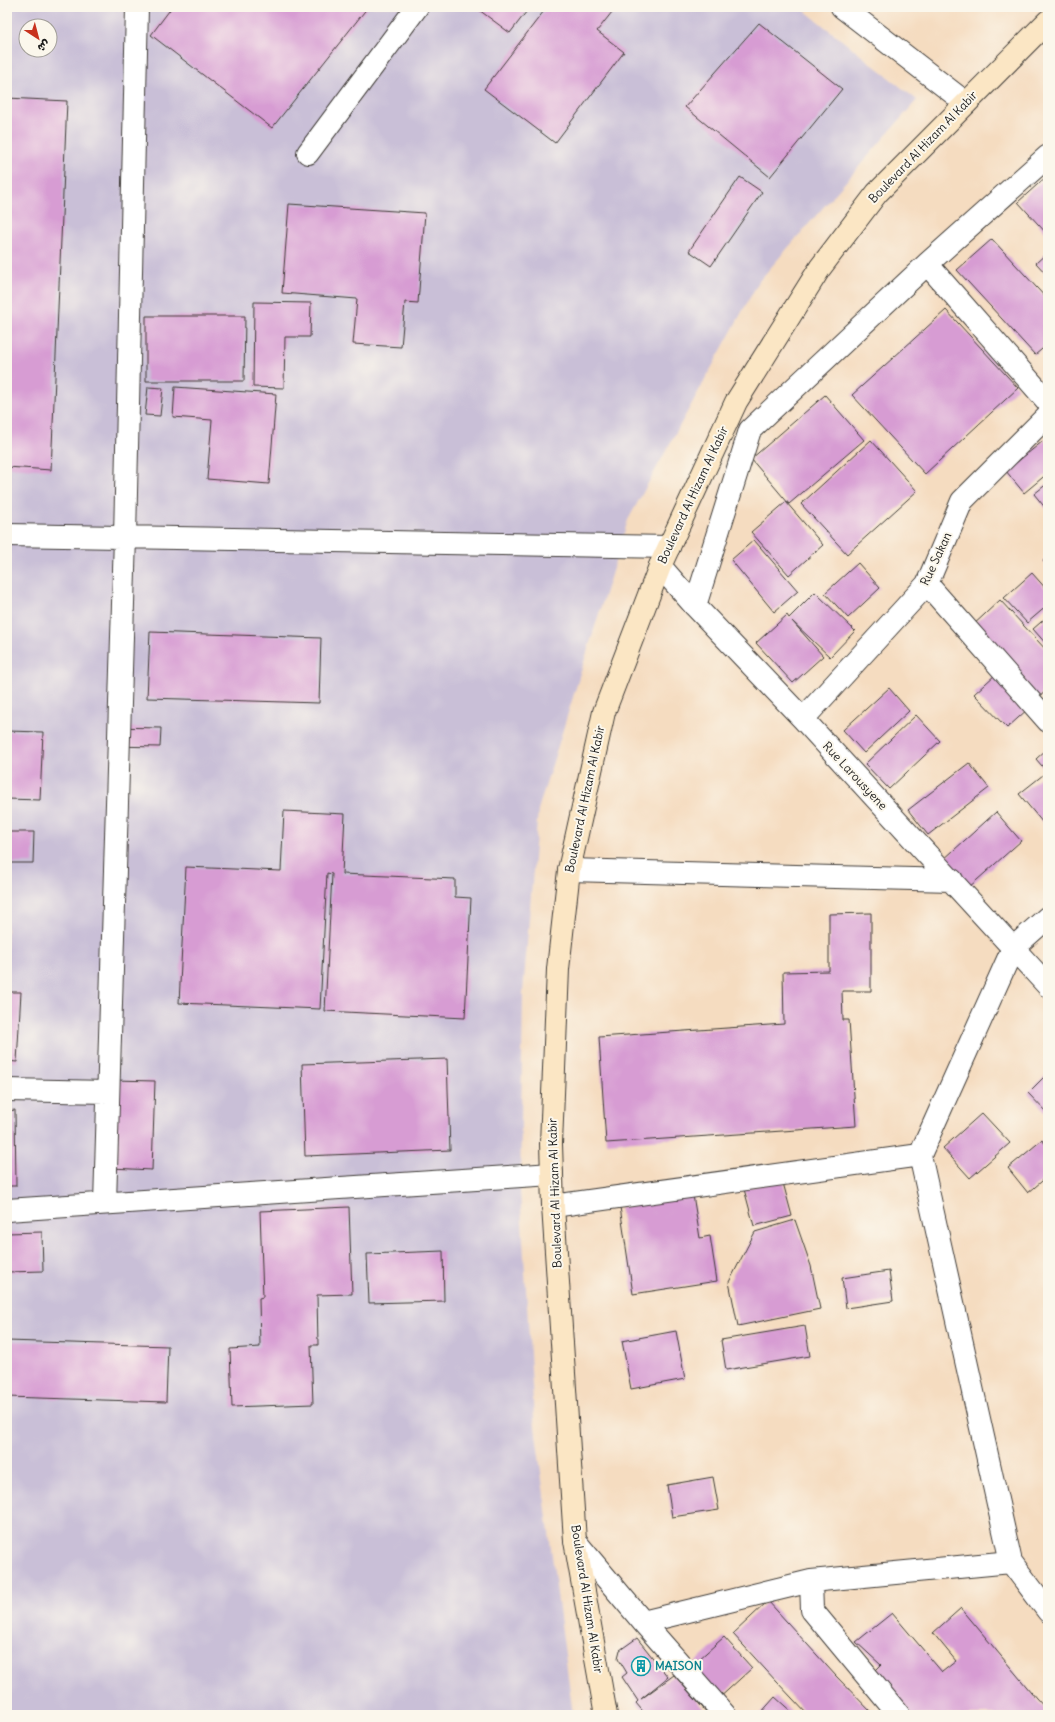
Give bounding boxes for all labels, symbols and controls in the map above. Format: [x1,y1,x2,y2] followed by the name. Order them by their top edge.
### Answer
[18,18,58,58] north arrow
[35,37,53,55] text: ش
[865,87,980,206] street label: Boulevard Al Hizam Al Kabir
[654,423,731,566] street label: Boulevard Al Hizam Al Kabir
[917,530,954,588] street label: Rue Sakan
[562,724,607,874] street label: Boulevard Al Hizam Al Kabir
[820,738,891,813] street label: Rue Larousyene
[544,1118,565,1268] street label: Boulevard Al Hizam Al Kabir
[568,1524,607,1674] street label: Boulevard Al Hizam Al Kabir
[630,1655,652,1677] building icon: MAISON
[655,1658,702,1673] place label: MAISON

